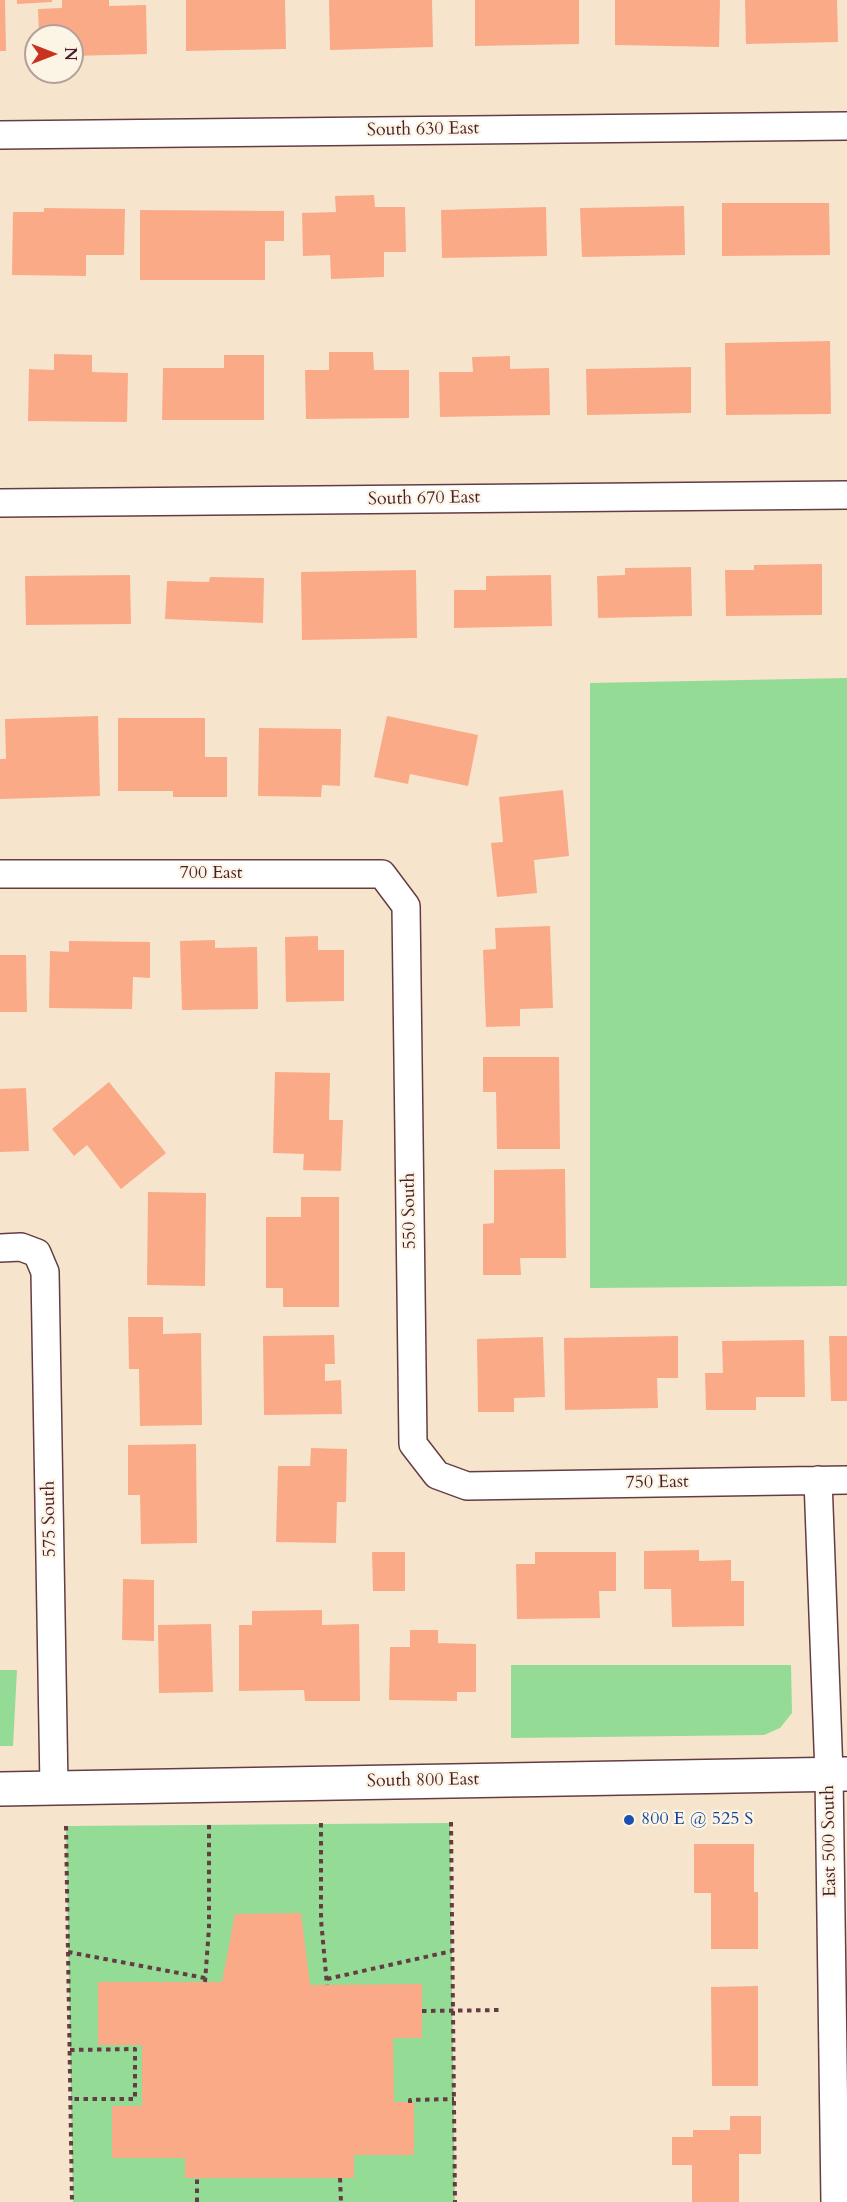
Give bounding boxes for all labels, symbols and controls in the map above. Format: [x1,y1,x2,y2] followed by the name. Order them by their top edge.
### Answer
[24,24,84,84] north arrow
[59,47,81,61] text: N
[367,118,479,142] street label: South 630 East
[368,487,480,511] street label: South 670 East
[179,863,243,885] street label: 700 East
[399,1172,421,1250] street label: 550 South
[625,1472,689,1494] street label: 750 East
[39,1480,61,1558] street label: 575 South
[367,1769,479,1793] street label: South 800 East
[818,1785,842,1897] street label: East 500 South
[641,1809,753,1831] place label: 800 E @ 525 S
[622,1813,636,1827] marker: 800 E @ 525 S

